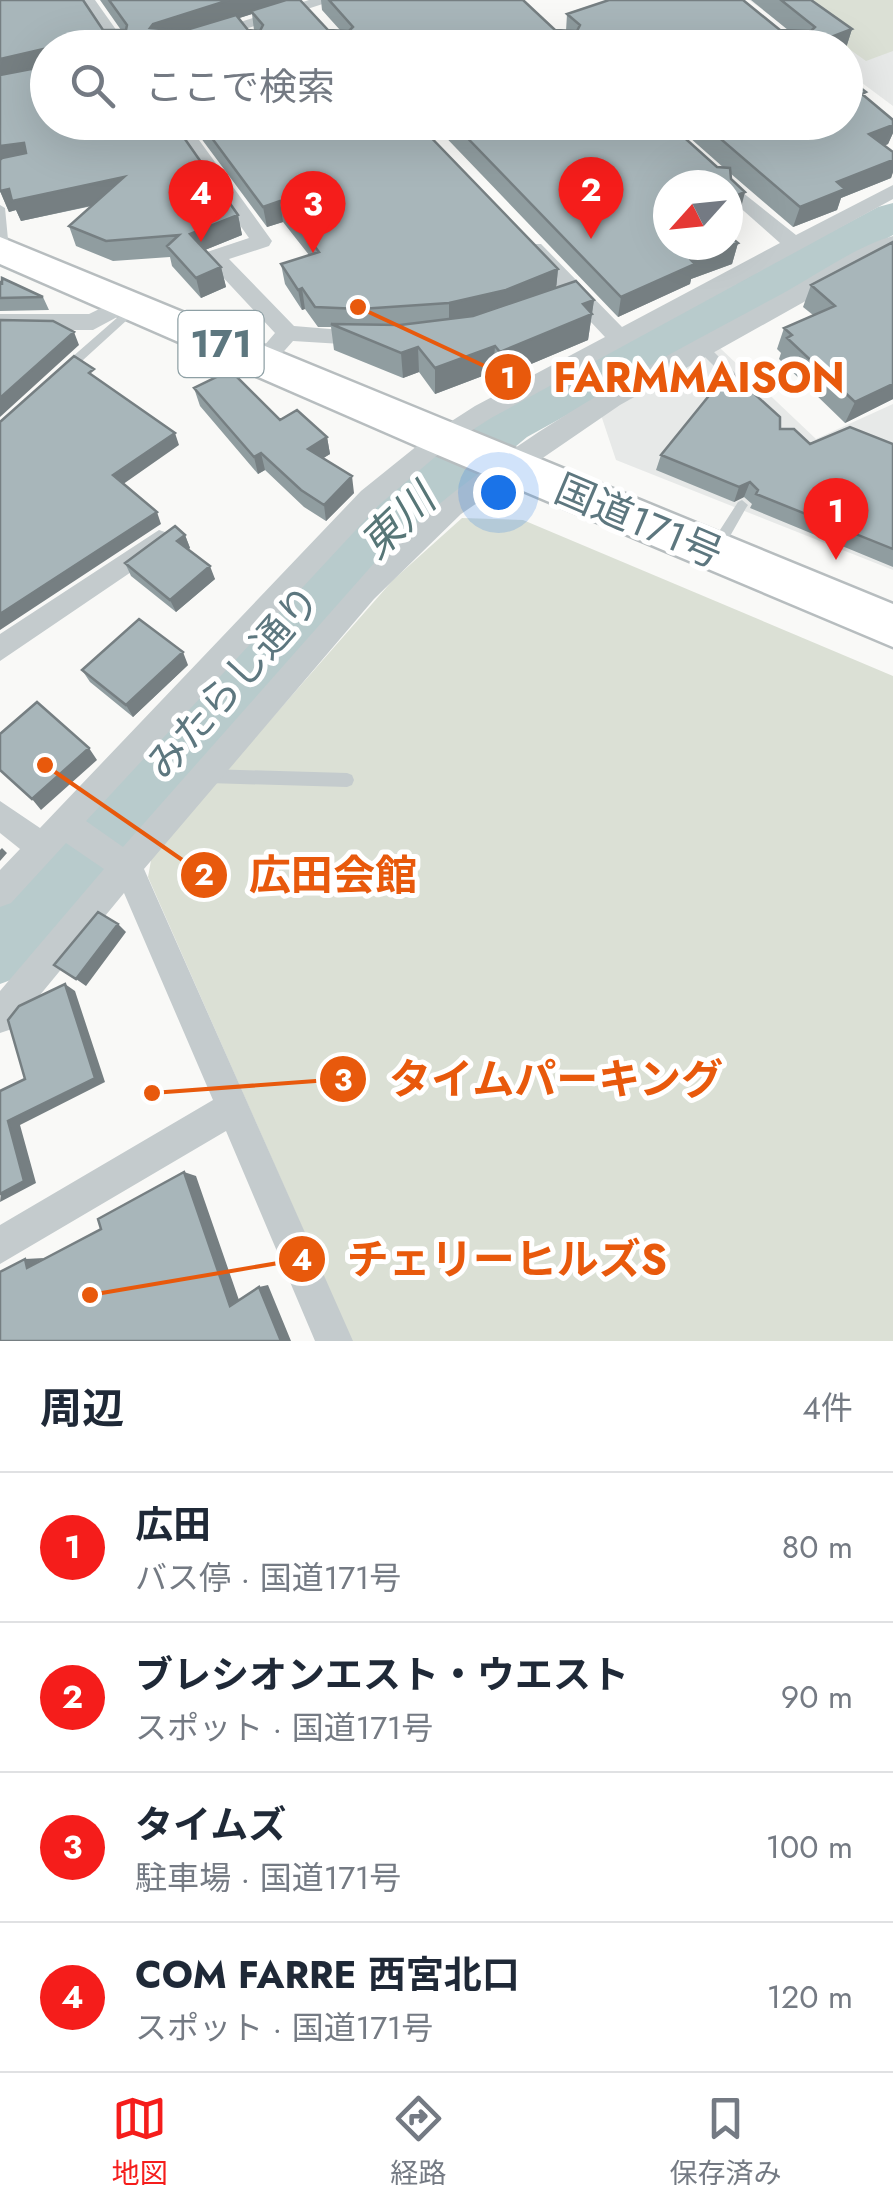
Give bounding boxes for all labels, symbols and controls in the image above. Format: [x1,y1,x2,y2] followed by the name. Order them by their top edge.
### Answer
[30,30,863,140] search box
[65,58,120,113] icon: search
[145,59,335,114] text: ここで検索
[558,156,624,239] pin: 2
[168,160,234,242] pin: 4
[280,170,346,253] pin: 3
[653,170,743,260] north arrow
[178,311,264,377] road number: 171
[483,341,865,413] callout: FARMMAISON
[553,347,845,408] text: FARMMAISON
[500,356,516,399] text: 1
[546,460,732,582] street label: 国道171号
[346,467,452,572] water label: 東川
[473,467,524,518] your location
[804,478,868,560] pin: 1
[132,572,334,792] street label: みたらし通り
[179,839,437,911] callout: 広田会館
[249,845,417,906] text: 広田会館
[194,853,214,896] text: 2
[318,1043,744,1115] callout: タイムパーキング
[389,1049,723,1110] text: タイムパーキング
[334,1058,352,1101] text: 3
[277,1223,687,1295] callout: チェリーヒルズS
[347,1229,667,1290] text: チェリーヒルズS
[292,1238,312,1281] text: 4
[40,1378,124,1439] text: 周辺
[802,1385,853,1431] text: 4件
[135,1497,211,1552] text: 広田
[64,1524,81,1570] text: 1
[782,1524,853,1570] text: 80 m
[135,1555,401,1601] text: バス停 · 国道171号
[135,1647,629,1702] text: ブレシオンエスト・ウエスト
[62,1674,83,1720] text: 2
[781,1674,853,1720] text: 90 m
[135,1705,433,1751] text: スポット · 国道171号
[135,1797,286,1852] text: タイムズ
[63,1824,82,1870] text: 3
[766,1824,853,1870] text: 100 m
[135,1855,401,1901] text: 駐車場 · 国道171号
[135,1947,520,2002] text: COM FARRE 西宮北口
[61,1974,84,2020] text: 4
[767,1974,853,2020] text: 120 m
[135,2005,433,2051] text: スポット · 国道171号
[111,2091,168,2194] tab: 地図
[390,2091,447,2194] tab: 経路
[669,2091,782,2194] tab: 保存済み

